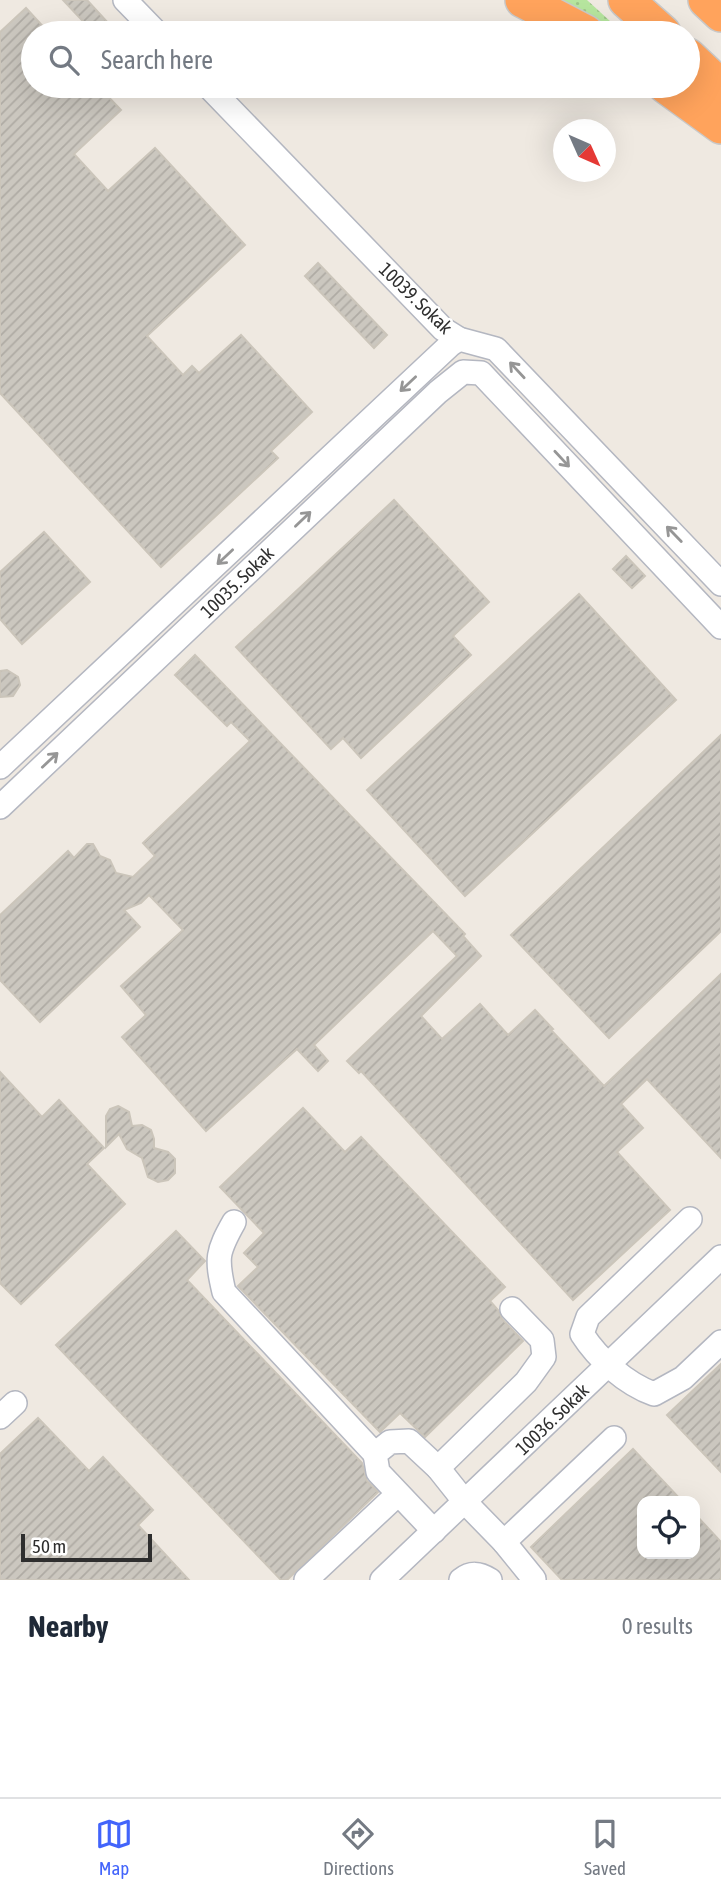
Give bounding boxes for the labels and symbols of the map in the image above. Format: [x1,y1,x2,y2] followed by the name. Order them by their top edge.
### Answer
[553,119,616,182] north arrow
[375,258,458,339] street label: 10039. Sokak
[508,362,525,379] one-way arrow
[400,376,417,393] one-way arrow
[554,450,570,468] one-way arrow
[295,511,312,528] one-way arrow
[665,526,682,543] one-way arrow
[196,541,279,622] street label: 10035. Sokak
[217,549,234,566] one-way arrow
[40,752,58,769] one-way arrow
[511,1378,594,1459] street label: 10036. Sokak
[21,1531,152,1563] scale bar

